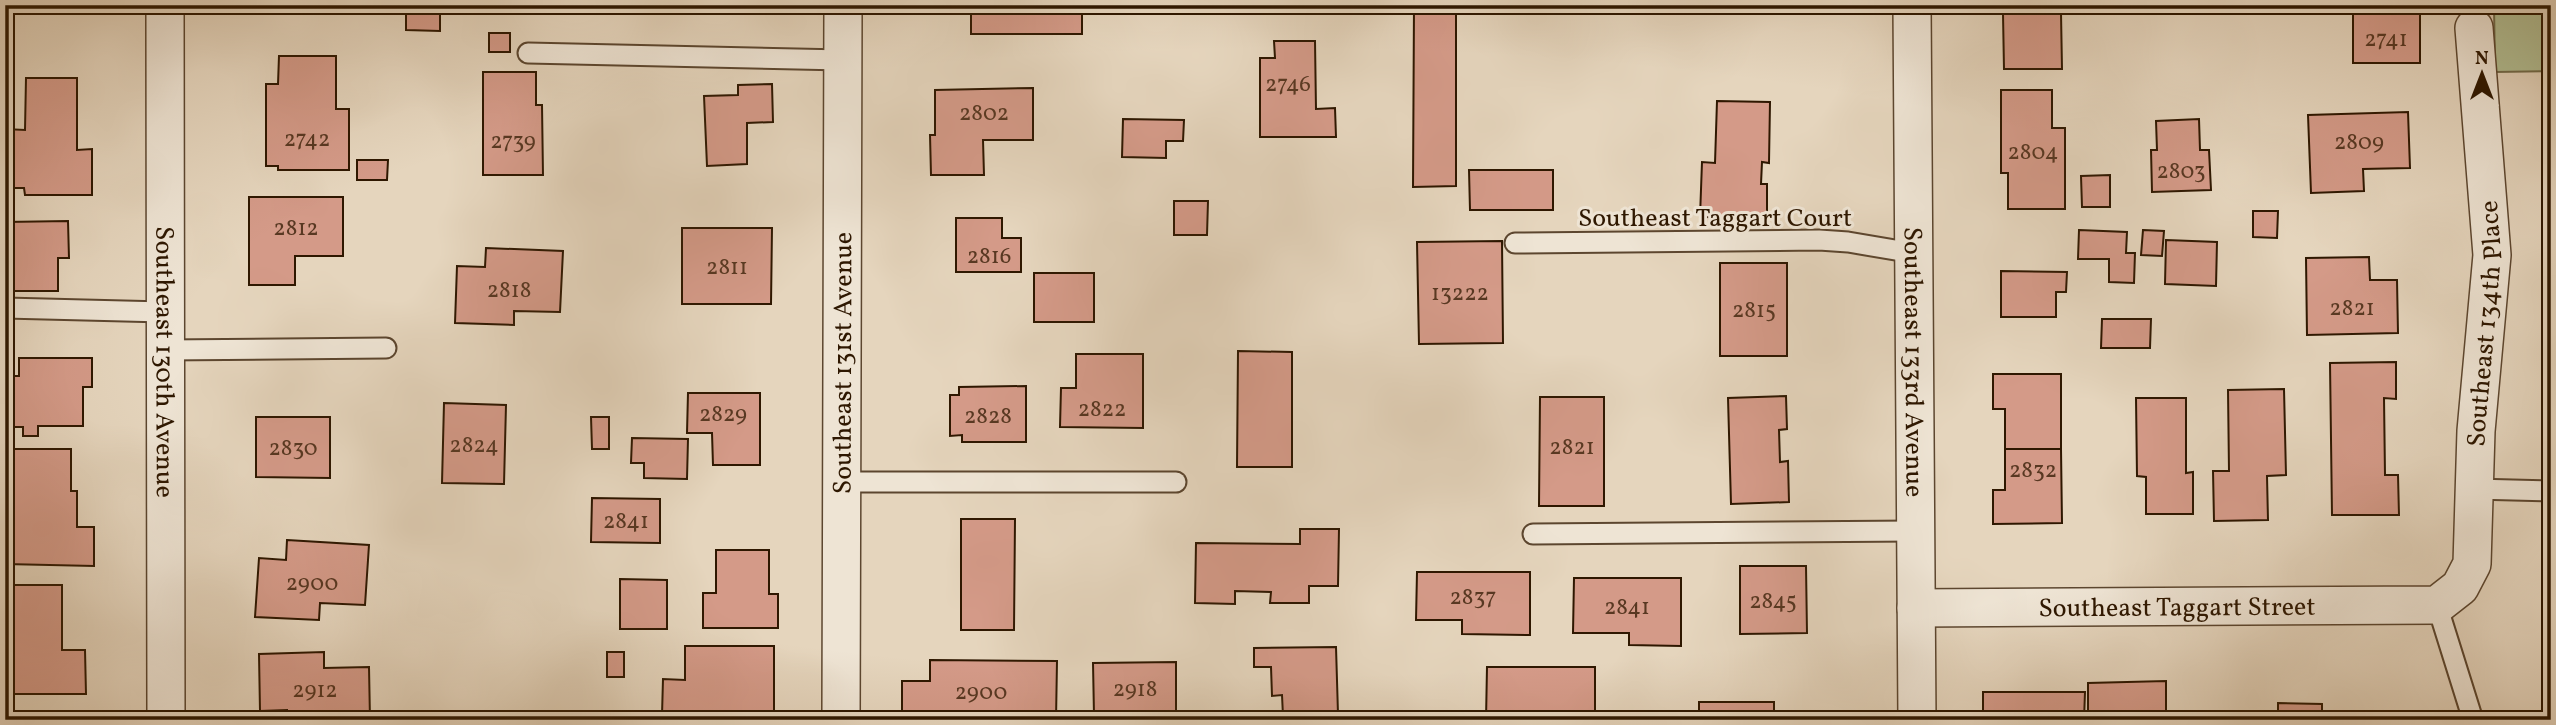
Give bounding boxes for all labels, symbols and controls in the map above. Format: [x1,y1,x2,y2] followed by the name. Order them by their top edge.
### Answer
[2364,24,2408,56] house number: 2741
[2448,38,2518,108] north arrow
[2475,46,2489,72] text: N
[1265,69,1311,101] house number: 2746
[959,98,1009,130] house number: 2802
[284,124,330,156] house number: 2742
[490,126,536,158] house number: 2739
[2334,127,2384,159] house number: 2809
[2007,137,2059,169] house number: 2804
[2156,156,2206,188] house number: 2803
[2460,199,2512,447] street label: Southeast 134th Place
[1578,201,1852,237] street label: Southeast Taggart Court
[273,213,319,245] house number: 2812
[145,226,182,498] street label: Southeast 130th Avenue
[1894,227,1931,497] street label: Southeast 133rd Avenue
[826,232,862,494] street label: Southeast 131st Avenue
[967,241,1011,273] house number: 2816
[706,252,748,284] house number: 2811
[487,275,531,307] house number: 2818
[1431,278,1489,310] house number: 13222
[2329,293,2375,325] house number: 2821
[1732,295,1776,327] house number: 2815
[1078,394,1126,426] house number: 2822
[699,399,747,431] house number: 2829
[964,401,1012,433] house number: 2828
[449,430,499,462] house number: 2824
[1549,432,1595,464] house number: 2821
[268,433,318,465] house number: 2830
[2009,455,2057,487] house number: 2832
[603,506,649,538] house number: 2841
[286,568,338,600] house number: 2900
[1450,582,1497,614] house number: 2837
[1749,586,1797,618] house number: 2845
[2038,590,2316,627] street label: Southeast Taggart Street
[1604,592,1650,624] house number: 2841
[1113,674,1157,706] house number: 2918
[292,675,338,707] house number: 2912
[955,677,1007,709] house number: 2900

